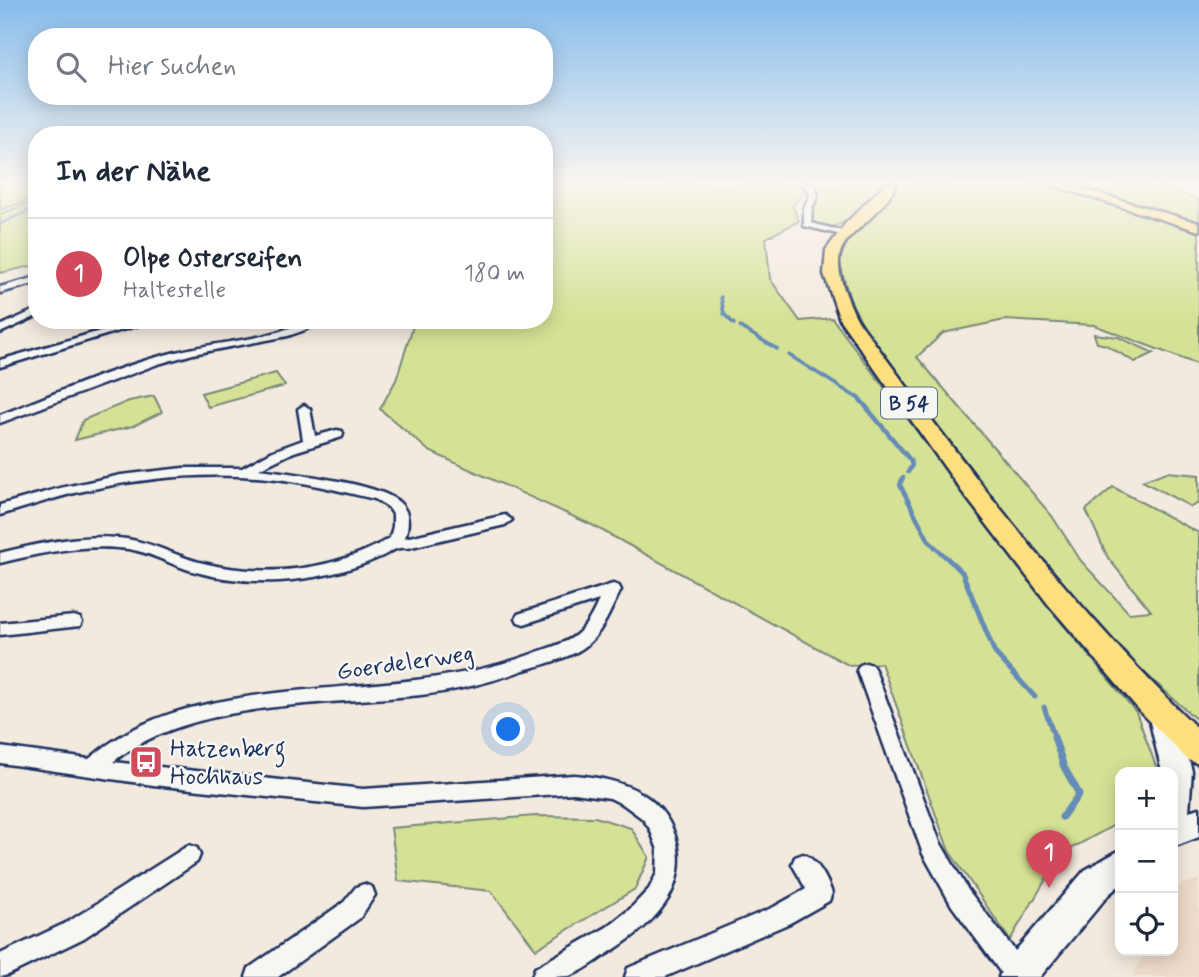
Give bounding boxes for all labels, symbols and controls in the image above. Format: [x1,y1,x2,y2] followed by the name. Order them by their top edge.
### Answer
[28,28,553,105] search box
[52,48,90,86] icon: search
[108,50,236,84] text: Hier suchen
[56,152,211,191] text: In der Nähe
[123,242,302,276] text: Olpe Osterseifen
[74,259,84,289] text: 1
[464,259,525,289] text: 180 m
[123,276,226,306] text: Haltestelle
[881,388,937,418] road number: B 54
[335,639,476,688] street label: Goerdelerweg
[491,712,525,746] your location
[170,734,286,793] place label: Hatzenberg Hochhaus
[127,743,165,781] bus stop icon: Hatzenberg Hochhaus
[1115,767,1178,956] map controls
[1115,767,1178,830] button: +
[1026,830,1072,888] pin: 1
[1115,830,1178,893] button: −
[1115,893,1178,956] button: locate

